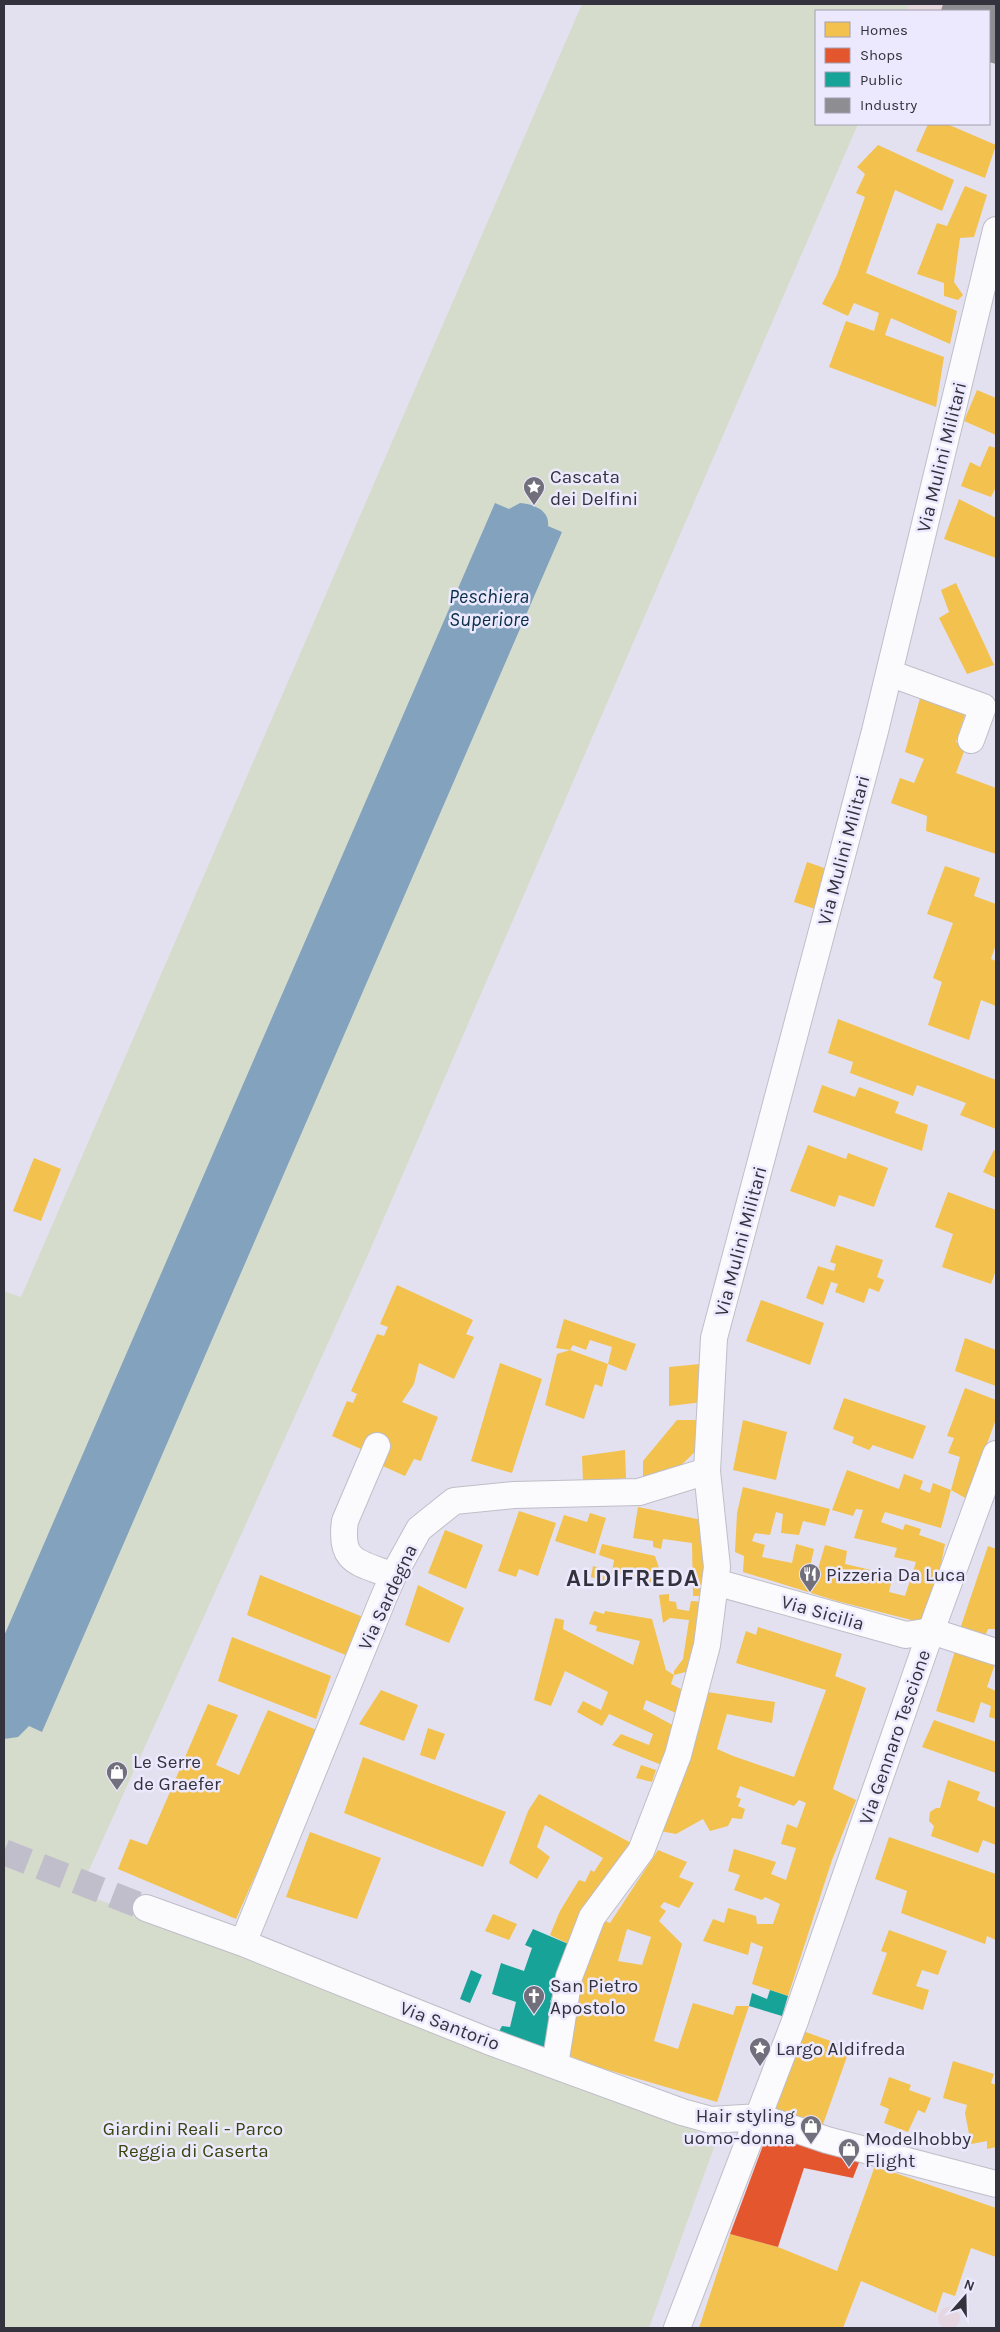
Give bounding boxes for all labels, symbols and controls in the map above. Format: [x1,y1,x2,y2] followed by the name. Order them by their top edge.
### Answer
[815,10,990,125] legend
[860,21,908,39] text: Homes
[860,46,903,64] text: Shops
[860,71,903,89] text: Public
[860,96,917,114] text: Industry
[913,380,971,535] street label: Via Mulini Militari
[550,466,638,510] place label: Cascata dei Delfini
[522,475,546,506] place icon: Cascata dei Delfini
[449,585,529,631] water label: Peschiera Superiore
[813,773,875,928] street label: Via Mulini Militari
[710,1164,772,1319] street label: Via Mulini Militari
[354,1541,422,1654] street label: Via Sardegna
[798,1562,822,1593] restaurant icon: Pizzeria Da Luca
[566,1564,700,1592] district label: ALDIFREDA
[826,1564,966,1586] place label: Pizzeria Da Luca
[779,1591,867,1635] street label: Via Sicilia
[855,1647,935,1828] street label: Via Gennaro Tescione
[133,1751,221,1795] place label: Le Serre de Graefer
[105,1760,129,1791] shop icon: Le Serre de Graefer
[550,1975,638,2019] place label: San Pietro Apostolo
[522,1984,546,2015] church icon: San Pietro Apostolo
[397,1997,503,2055] street label: Via Santorio
[748,2036,772,2067] place icon: Largo Aldifreda
[776,2038,906,2060] place label: Largo Aldifreda
[683,2105,795,2149] place label: Hair styling uomo-donna
[799,2114,823,2145] shop icon: Hair styling uomo-donna
[103,2118,283,2162] park label: Giardini Reali - Parco Reggia di Caserta
[865,2128,971,2172] place label: Modelhobby Flight
[837,2137,861,2168] shop icon: Modelhobby Flight
[940,2272,990,2322] north arrow
[962,2276,977,2295] text: N

